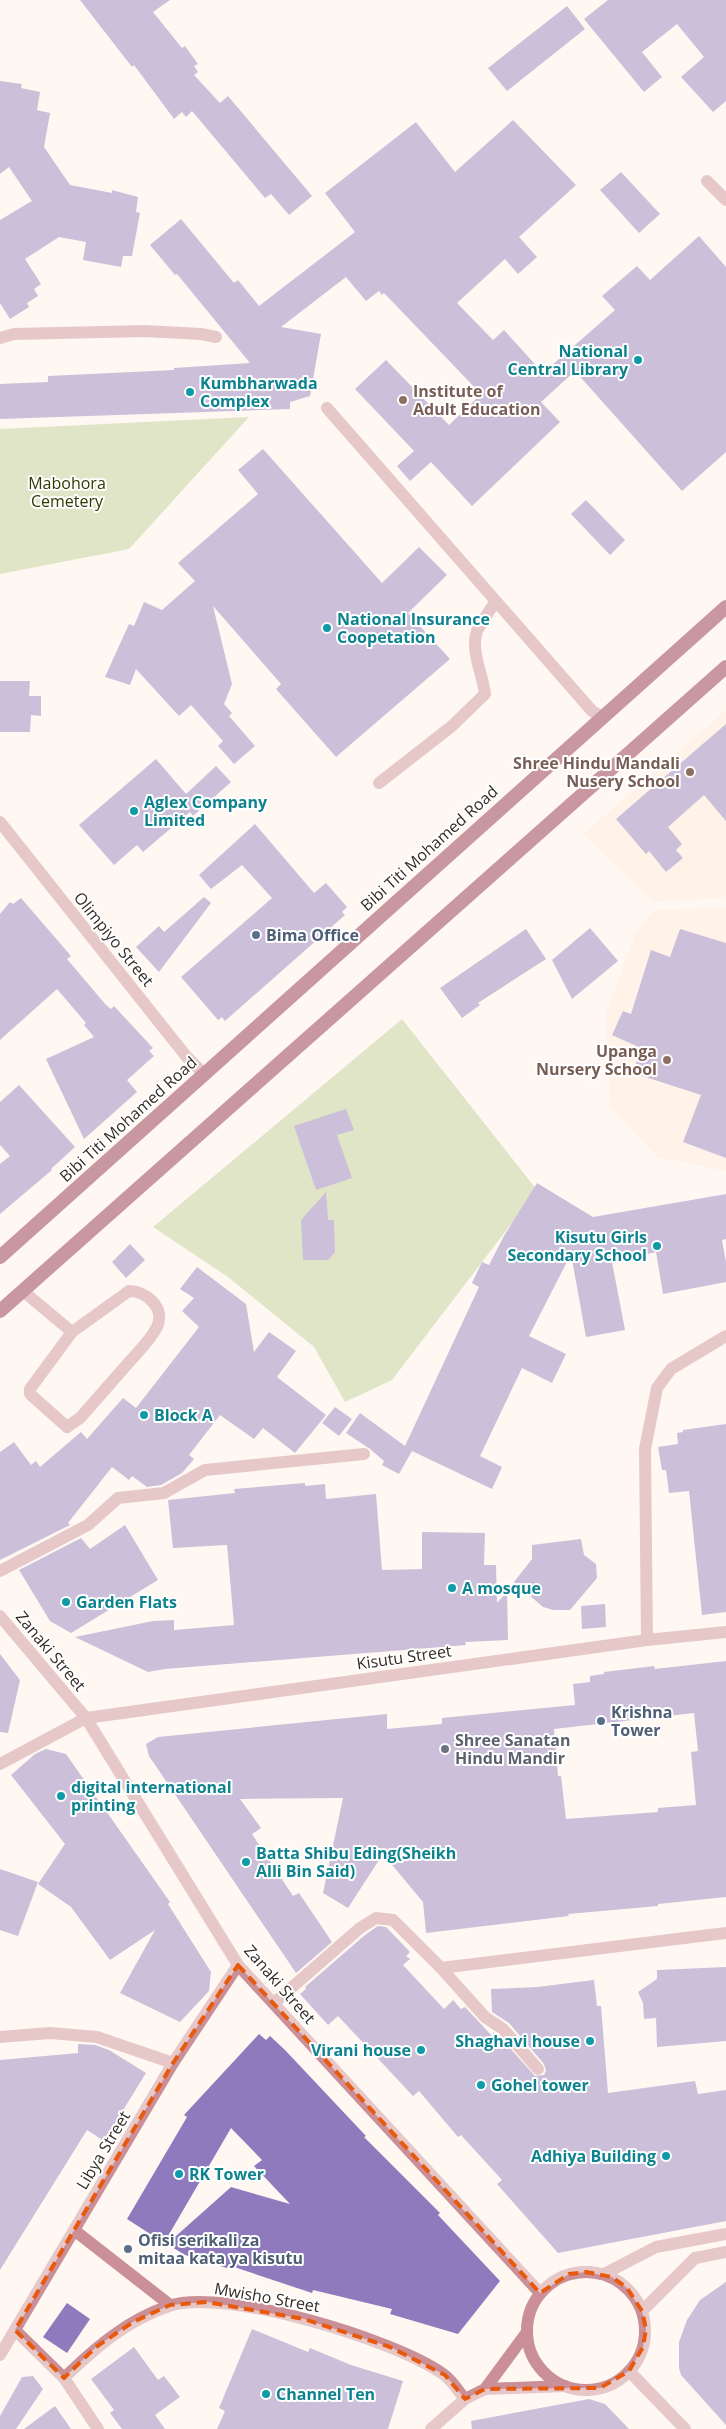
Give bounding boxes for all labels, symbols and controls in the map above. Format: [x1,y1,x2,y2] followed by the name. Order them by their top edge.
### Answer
[508,340,629,380] place label: National Central Library
[632,354,644,366] marker: National Central Library
[200,372,318,412] place label: Kumbharwada Complex
[413,380,540,420] place label: Institute of Adult Education
[184,386,196,398] marker: Kumbharwada Complex
[397,394,409,406] marker: Institute of Adult Education
[28,472,106,512] park label: Mabohora Cemetery
[337,608,490,648] place label: National Insurance Coopetation
[321,622,333,634] marker: National Insurance Coopetation
[513,752,680,792] place label: Shree Hindu Mandali Nusery School
[684,766,696,778] marker: Shree Hindu Mandali Nusery School
[356,780,502,916] street label: Bibi Titi Mohamed Road
[144,791,268,831] place label: Aglex Company Limited
[128,805,140,817] marker: Aglex Company Limited
[69,887,159,991] street label: Olimpiyo Street
[266,924,359,946] place label: Bima Office
[250,929,262,941] marker: Bima Office
[536,1040,657,1080] place label: Upanga Nursery School
[55,1051,201,1187] street label: Bibi Titi Mohamed Road
[661,1054,673,1066] marker: Upanga Nursery School
[508,1226,647,1266] place label: Kisutu Girls Secondary School
[651,1240,663,1252] marker: Kisutu Girls Secondary School
[154,1404,214,1426] place label: Block A
[138,1409,150,1421] marker: Block A
[462,1577,541,1599] place label: A mosque
[446,1582,458,1594] marker: A mosque
[76,1591,177,1613] place label: Garden Flats
[60,1596,72,1608] marker: Garden Flats
[11,1606,91,1696] street label: Zanaki Street
[355,1639,453,1675] street label: Kisutu Street
[611,1701,672,1741] place label: Krishna Tower
[595,1715,607,1727] marker: Krishna Tower
[455,1729,570,1769] place label: Shree Sanatan Hindu Mandir
[439,1743,451,1755] marker: Shree Sanatan Hindu Mandir
[71,1776,232,1816] place label: digital international printing
[55,1790,67,1802] marker: digital international printing
[256,1842,456,1882] place label: Batta Shibu Eding(Sheikh Alli Bin Said)
[240,1856,252,1868] marker: Batta Shibu Eding(Sheikh Alli Bin Said)
[240,1940,321,2028] street label: Zanaki Street
[455,2030,580,2052] place label: Shaghavi house
[584,2035,596,2047] marker: Shaghavi house
[311,2039,411,2061] place label: Virani house
[415,2044,427,2056] marker: Virani house
[491,2074,589,2096] place label: Gohel tower
[475,2079,487,2091] marker: Gohel tower
[71,2106,135,2193] street label: Libya Street
[531,2145,656,2167] place label: Adhiya Building
[660,2150,672,2162] marker: Adhiya Building
[189,2163,264,2185] place label: RK Tower
[173,2168,185,2180] marker: RK Tower
[138,2229,303,2269] place label: Ofisi serikali za mitaa kata ya kisutu
[122,2243,134,2255] marker: Ofisi serikali za mitaa kata ya kisutu
[213,2277,322,2317] street label: Mwisho Street
[276,2383,375,2405] place label: Channel Ten
[260,2388,272,2400] marker: Channel Ten

